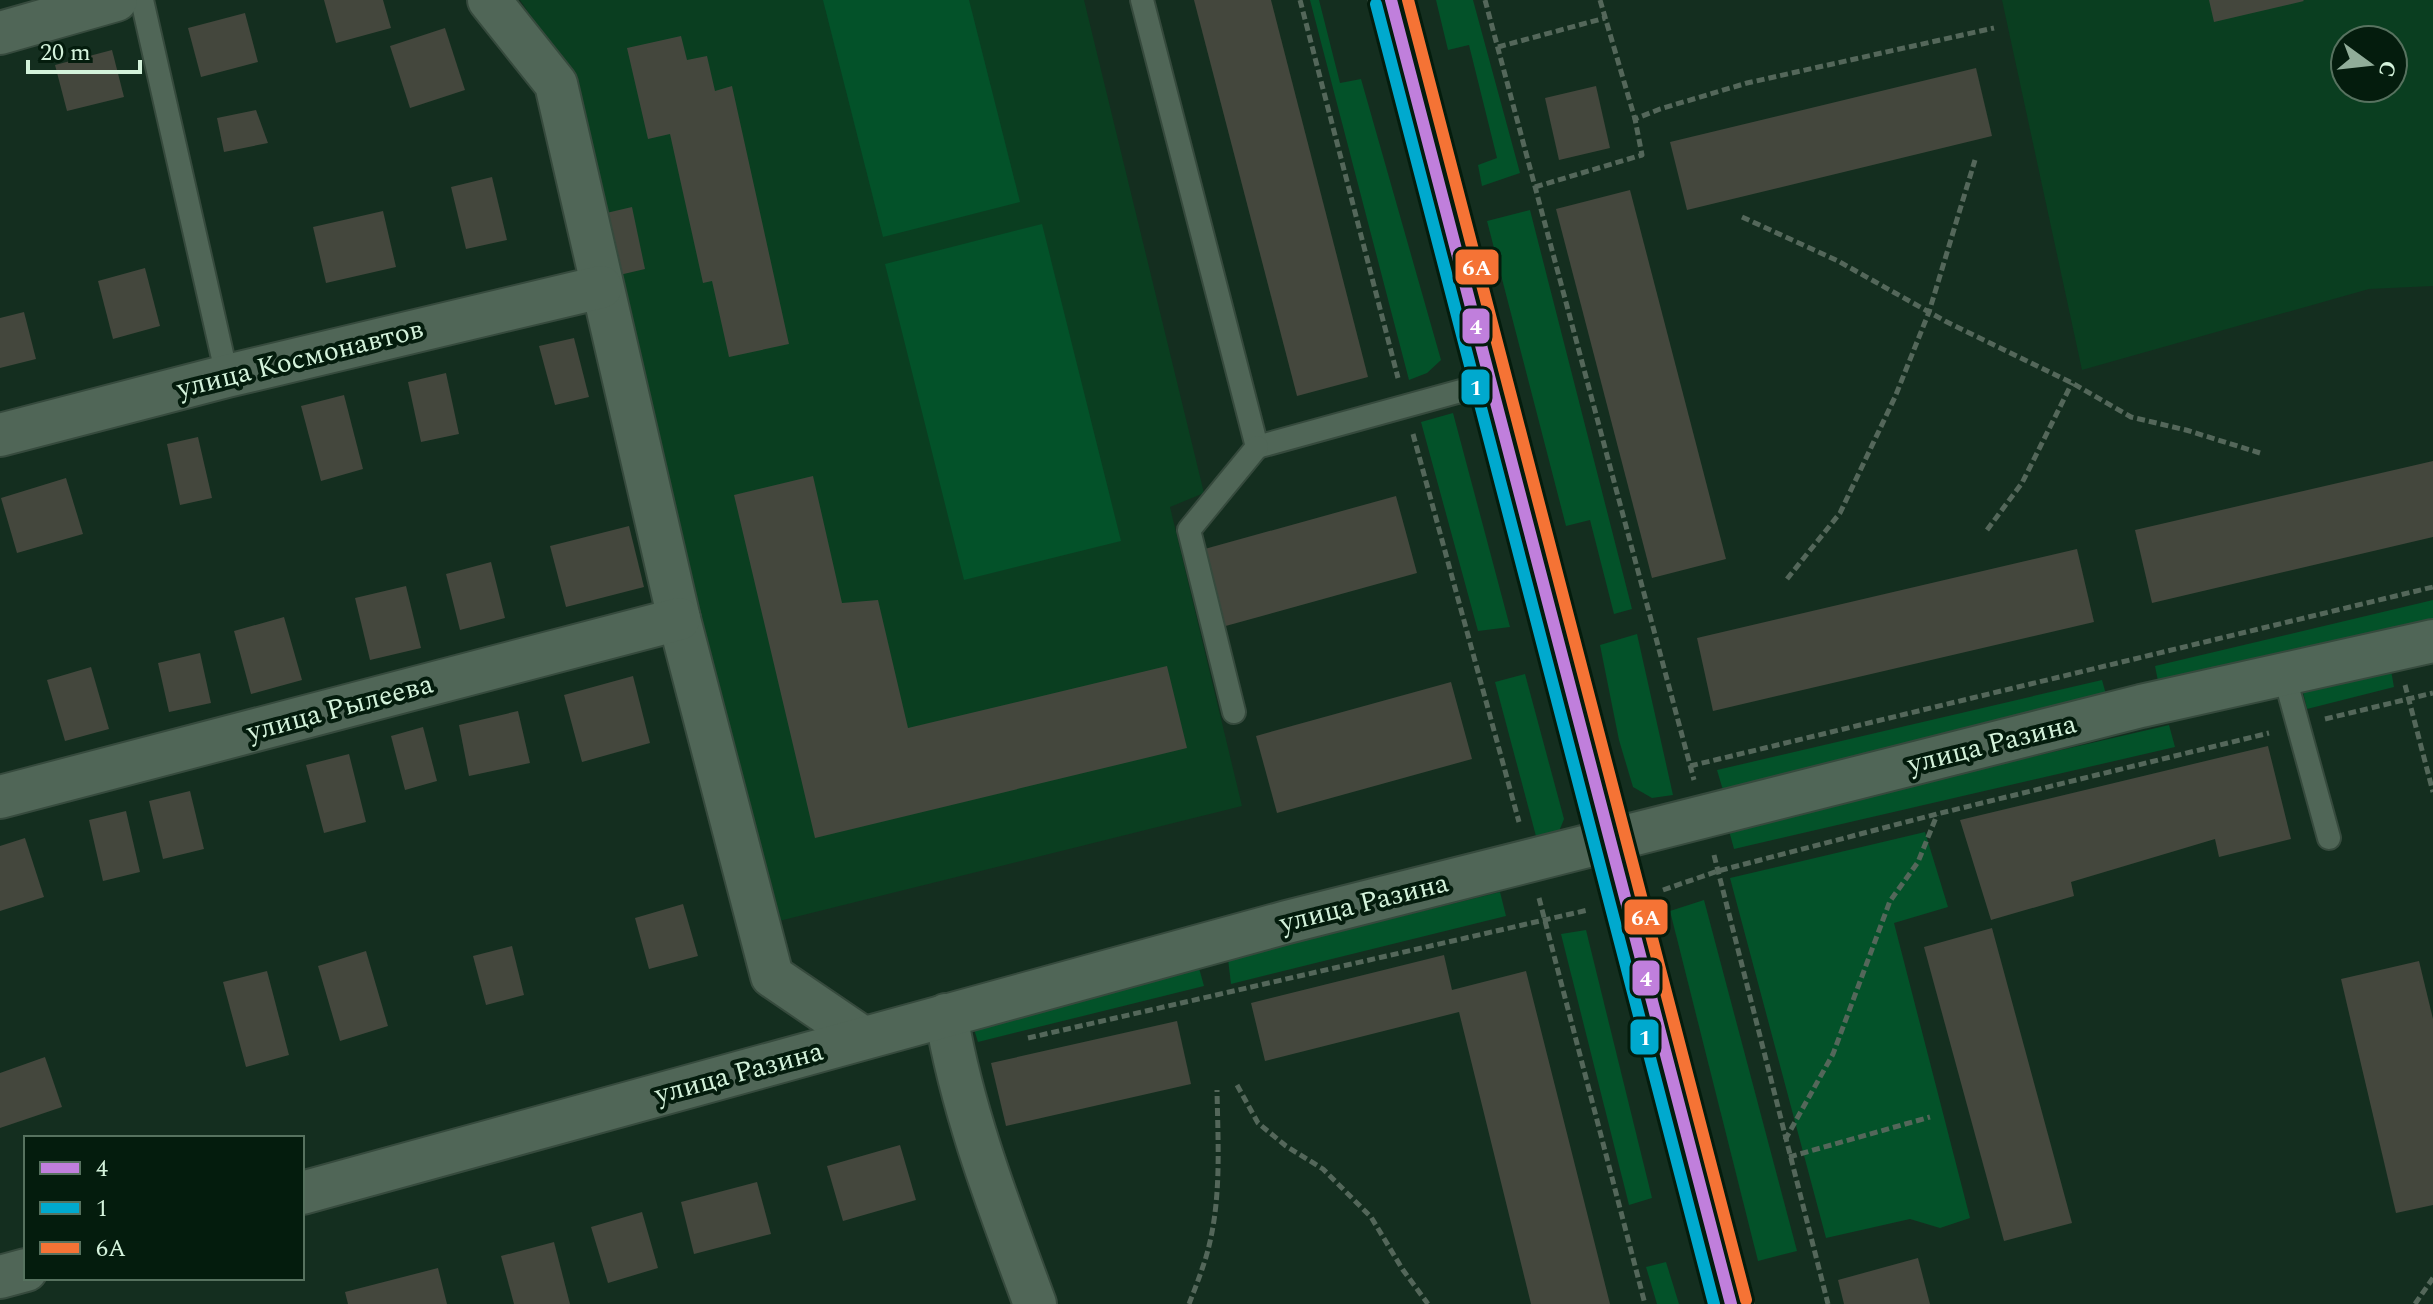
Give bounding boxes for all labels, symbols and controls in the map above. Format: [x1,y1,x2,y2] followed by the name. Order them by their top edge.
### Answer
[28,24,140,74] scale bar
[2329,24,2409,104] north arrow
[40,35,91,71] text: 20 m
[2369,57,2405,81] text: С
[1454,248,1500,286] line badge: 6А
[1462,252,1492,285] text: 6А
[1461,307,1491,345] line badge: 4
[171,308,428,411] street label: улица Космонавтов
[1470,311,1483,344] text: 4
[1460,368,1491,406] line badge: 1
[1470,372,1482,405] text: 1
[241,662,438,754] street label: улица Рылеева
[1902,702,2081,786] street label: улица Разина
[1274,861,1453,945] street label: улица Разина
[1623,898,1669,936] line badge: 6А
[1631,902,1661,935] text: 6А
[1631,959,1661,997] line badge: 4
[1640,963,1653,996] text: 4
[1629,1018,1660,1056] line badge: 1
[1639,1022,1651,1055] text: 1
[649,1030,828,1116] street label: улица Разина
[24,1136,304,1280] legend
[96,1151,108,1187] text: 4
[96,1191,108,1227] text: 1
[96,1231,126,1267] text: 6А

